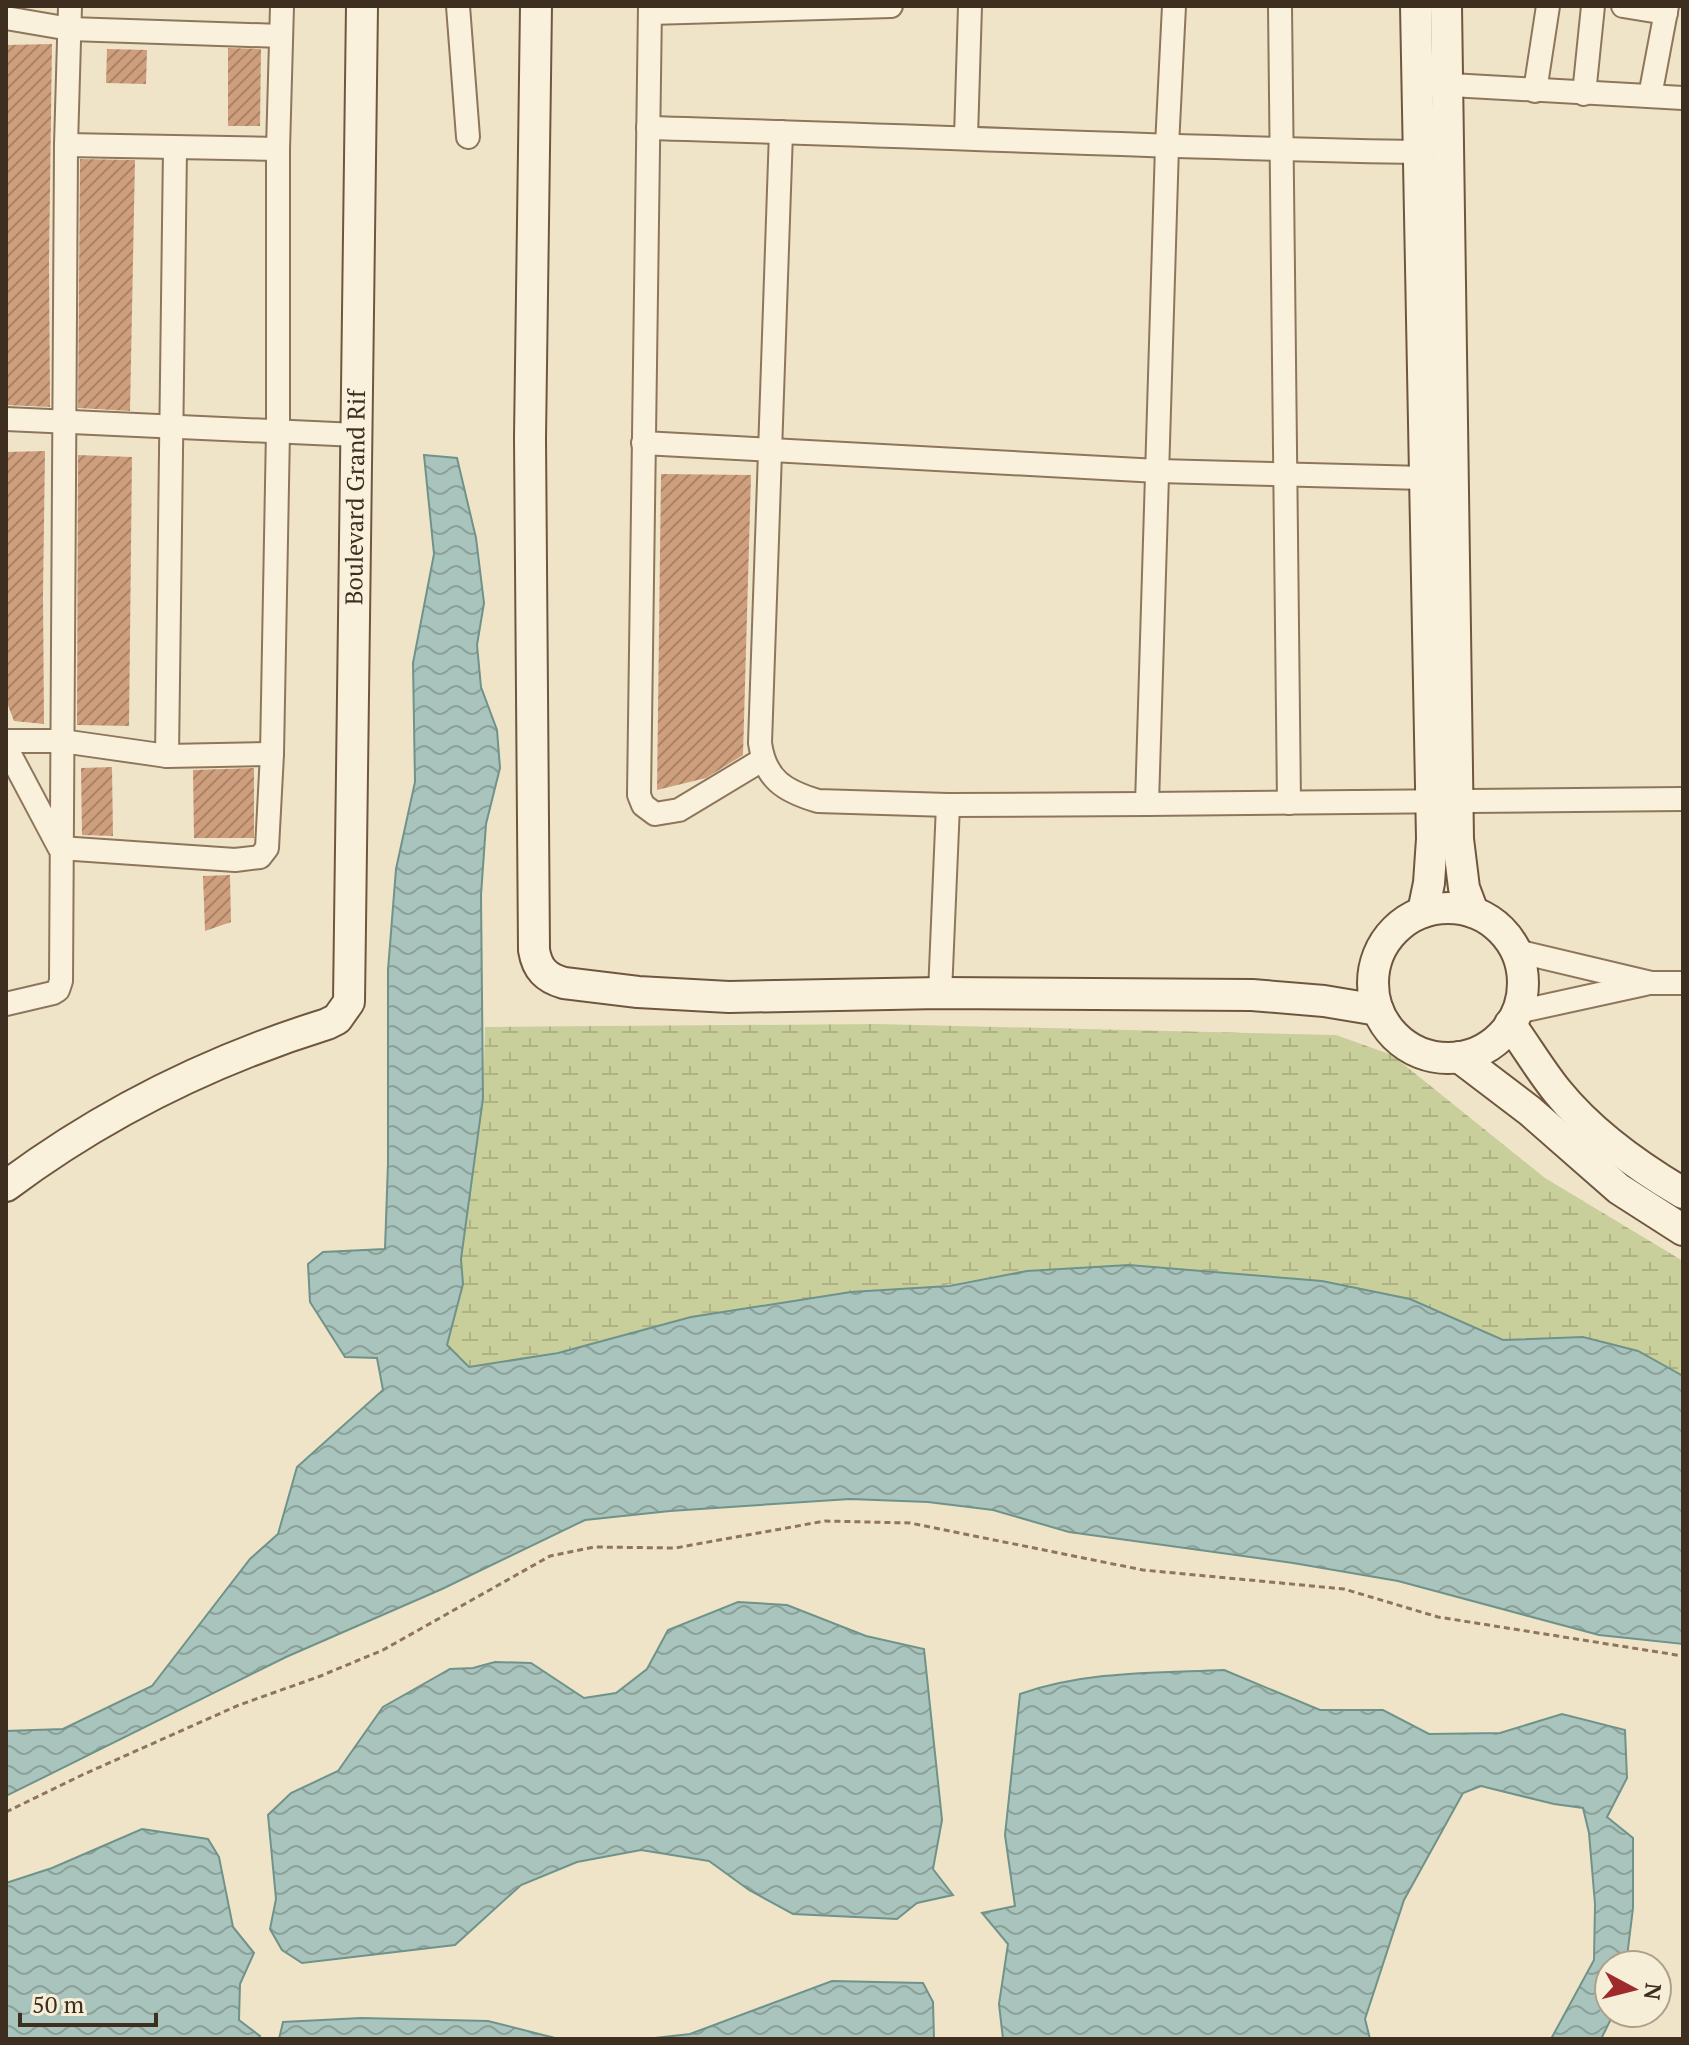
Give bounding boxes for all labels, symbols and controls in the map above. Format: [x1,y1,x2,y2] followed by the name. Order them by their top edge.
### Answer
[337,388,372,605] street label: Boulevard Grand Rif
[1593,1949,1673,2029] north arrow
[20,1977,156,2027] scale bar
[1638,1981,1669,2002] text: N
[32,1988,84,2020] text: 50 m

